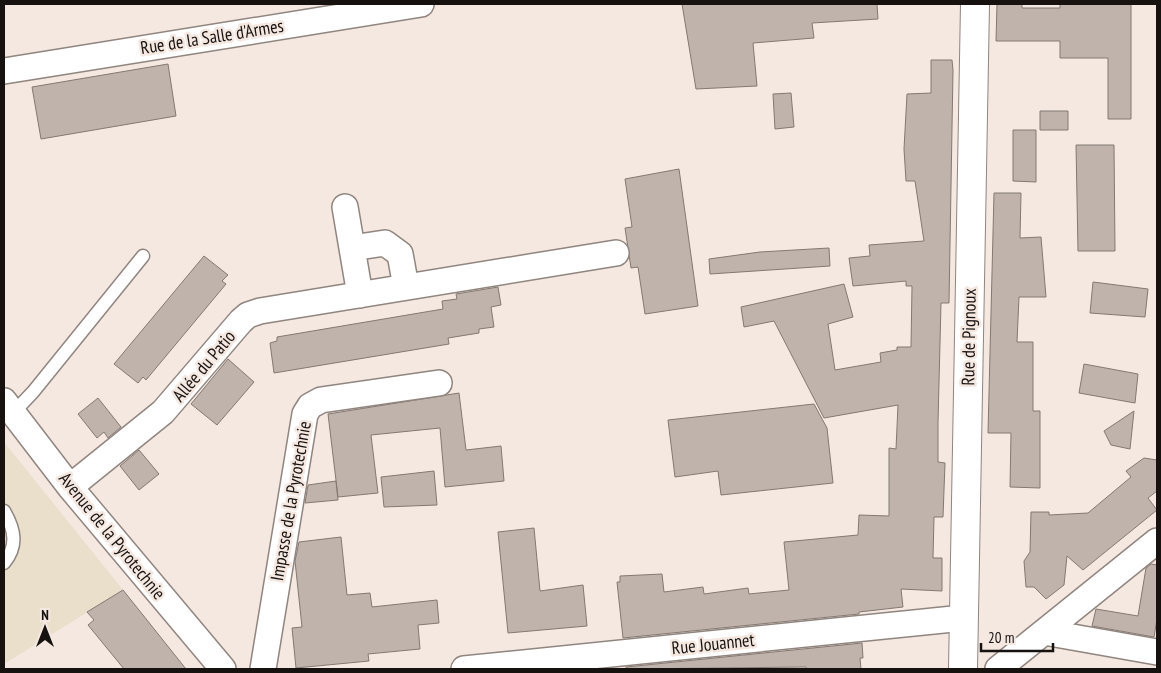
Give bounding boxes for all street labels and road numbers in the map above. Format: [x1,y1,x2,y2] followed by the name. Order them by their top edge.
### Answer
[139,14,285,59] street label: Rue de la Salle d'Armes
[956,287,981,386] street label: Rue de Pignoux
[167,325,240,406] street label: Allée du Patio
[265,419,316,583] street label: Impasse de la Pyrotechnie
[54,467,171,604] street label: Avenue de la Pyrotechnie
[670,628,755,659] street label: Rue Jouannet

